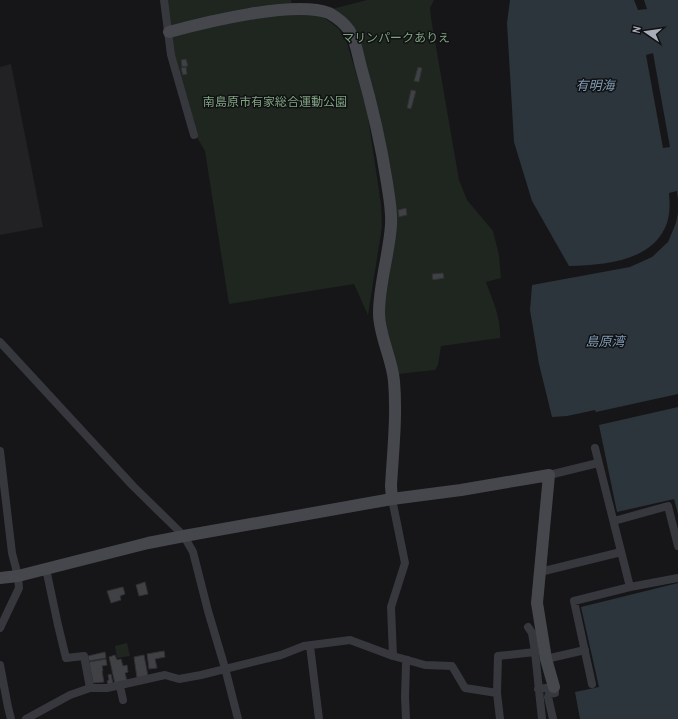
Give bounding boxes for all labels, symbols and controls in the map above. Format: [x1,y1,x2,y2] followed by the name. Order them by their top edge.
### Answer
[626,12,666,52] north arrow
[629,25,644,34] text: N
[342,30,450,46] park label: マリンパークありえ
[575,77,616,94] water label: 有明海
[203,94,347,110] park label: 南島原市有家総合運動公園
[585,333,626,350] water label: 島原湾

